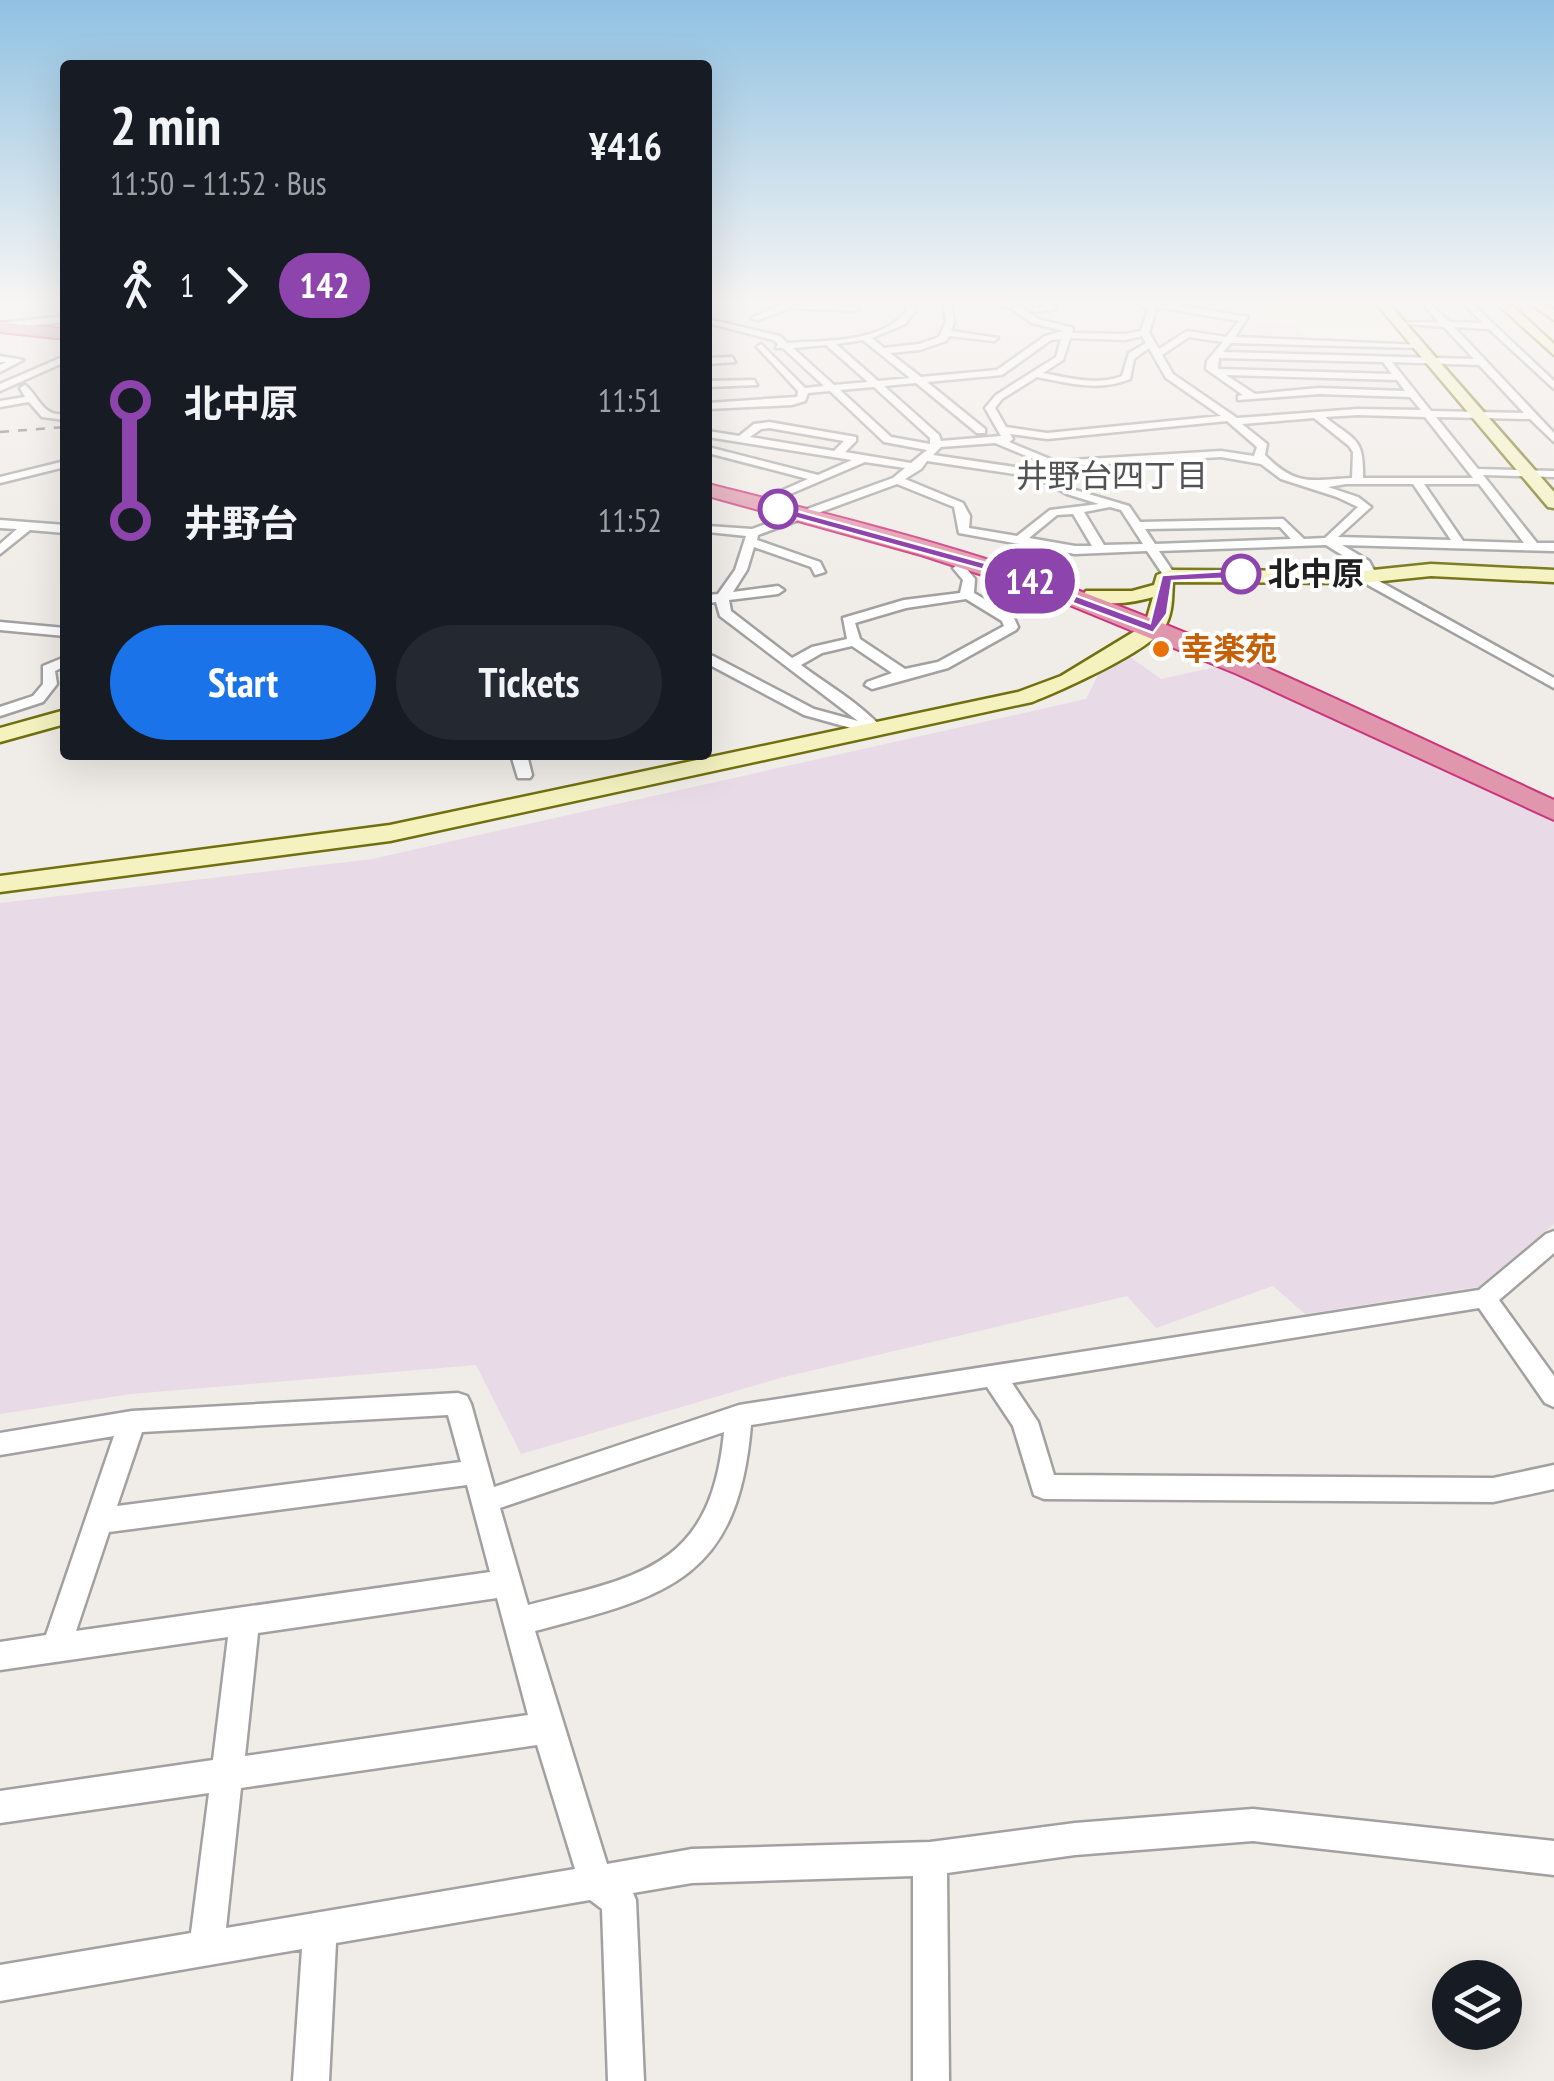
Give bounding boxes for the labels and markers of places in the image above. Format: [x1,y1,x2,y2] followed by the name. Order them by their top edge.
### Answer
[759,490,797,528] unlabelled marker
[1268,552,1364,594] place label: 北中原
[1222,555,1260,593] marker: 北中原
[1181,627,1277,669] place label: 幸楽苑
[1150,638,1172,660] marker: 幸楽苑

